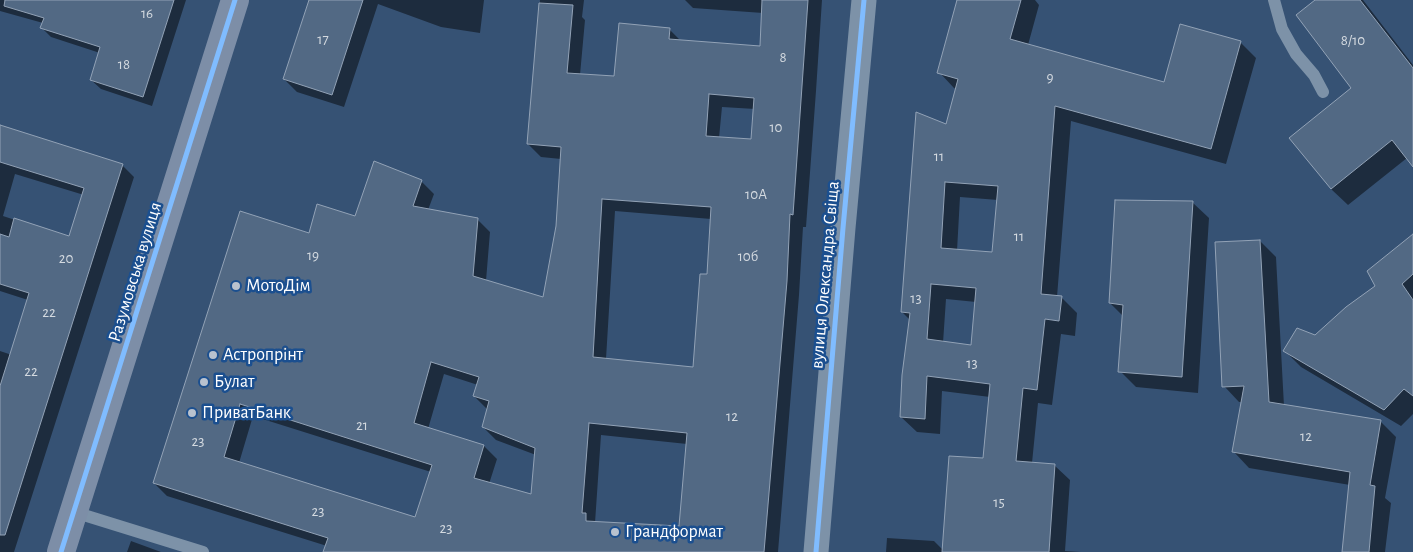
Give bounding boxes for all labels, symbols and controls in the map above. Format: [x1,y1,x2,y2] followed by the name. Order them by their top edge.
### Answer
[141,4,153,22] house number: 16
[317,30,329,48] house number: 17
[1341,31,1365,49] house number: 8/10
[779,48,787,66] house number: 8
[118,55,130,73] house number: 18
[1046,68,1054,86] house number: 9
[769,118,783,136] house number: 10
[934,147,944,165] house number: 11
[806,180,844,370] street label: вулиця Олександра Свіща
[745,185,767,203] house number: 10А
[103,199,167,345] street label: Разумовська вулиця
[1014,227,1024,245] house number: 11
[307,246,319,264] house number: 19
[738,247,758,265] house number: 10б
[59,249,73,267] house number: 20
[246,275,311,297] place label: МотоДім
[230,280,242,292] marker: МотоДім
[910,289,922,307] house number: 13
[42,303,56,321] house number: 22
[223,344,303,366] place label: Астропрінт
[207,349,219,361] marker: Астропрінт
[966,354,978,372] house number: 13
[24,362,38,380] house number: 22
[214,371,254,393] place label: Булат
[198,376,210,388] marker: Булат
[202,402,291,424] place label: ПриватБанк
[186,407,198,419] marker: ПриватБанк
[726,407,738,425] house number: 12
[356,416,368,434] house number: 21
[1300,427,1312,445] house number: 12
[191,432,205,450] house number: 23
[993,493,1005,511] house number: 15
[311,502,325,520] house number: 23
[439,519,453,537] house number: 23
[625,521,723,543] place label: Грандформат
[609,526,621,538] marker: Грандформат

